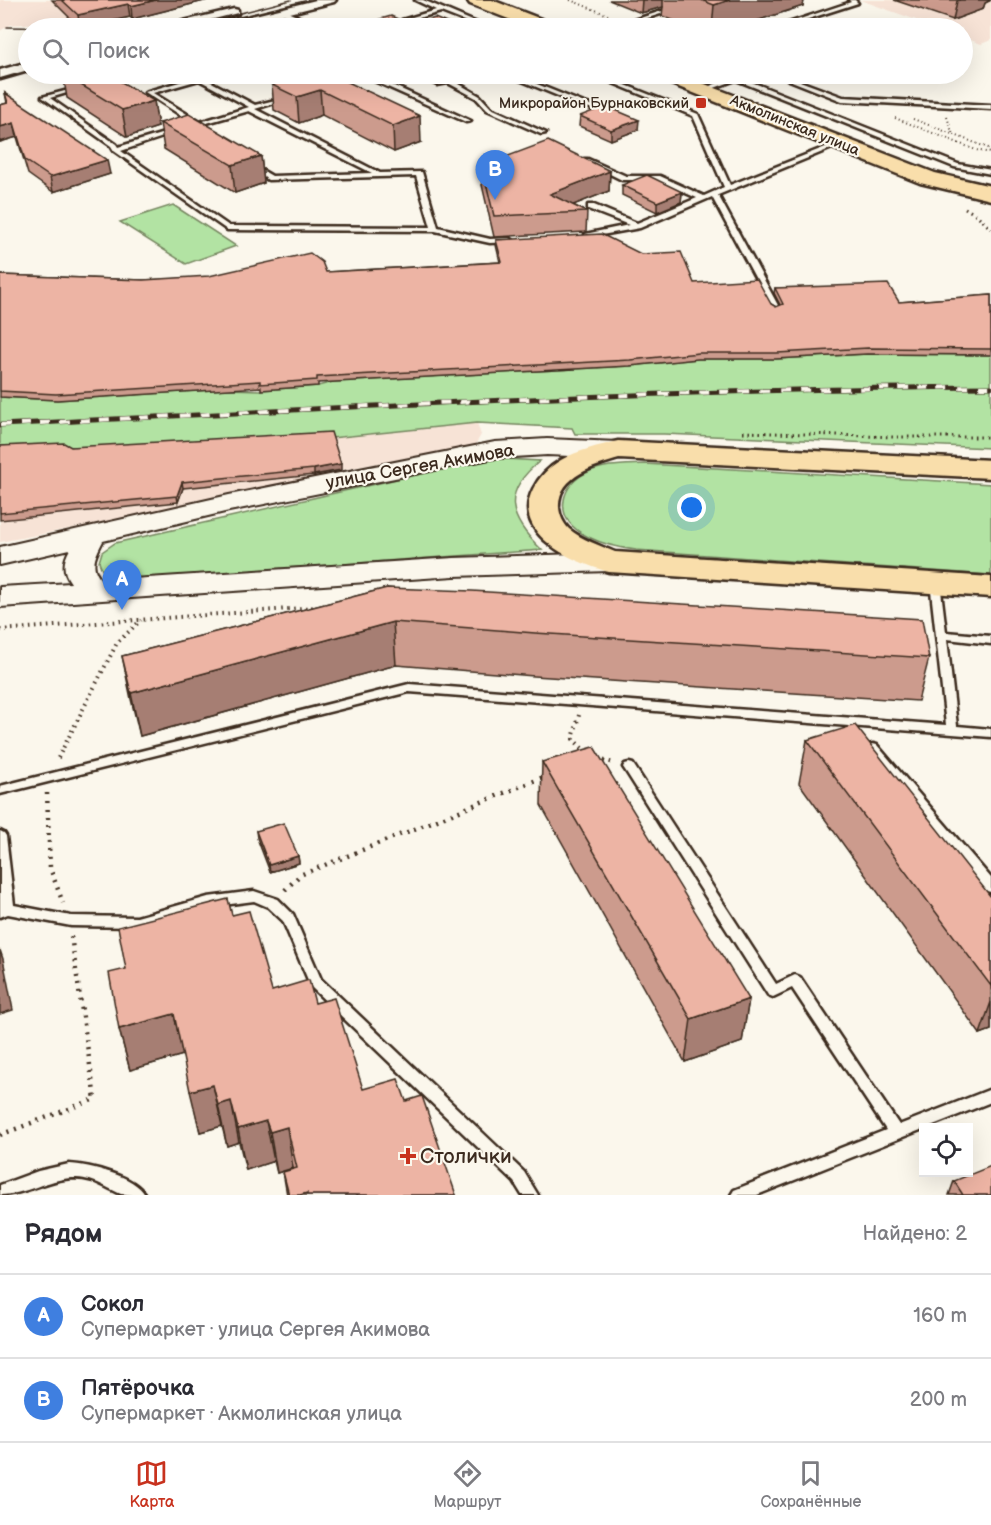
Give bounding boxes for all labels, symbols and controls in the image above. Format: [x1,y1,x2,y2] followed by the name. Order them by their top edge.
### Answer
[18,18,973,84] search box
[39,35,72,68] icon: search
[87,38,150,65] text: Поиск
[726,90,862,160] street label: Акмолинская улица
[499,94,689,113] place label: Микрорайон Бурнаковский
[694,96,708,110] marker: Микрорайон Бурнаковский
[476,150,514,200] pin: B
[324,440,516,493] street label: улица Сергея Акимова
[677,493,706,522] your location
[102,560,142,610] pin: A
[919,1123,973,1177] map controls
[919,1123,973,1177] button: locate
[420,1144,512,1169] place label: Столички
[401,1149,415,1163] marker: Столички
[24,1219,102,1250] text: Рядом
[863,1222,967,1246] text: Найдено: 2
[81,1291,144,1318] text: Сокол
[37,1304,50,1328] text: A
[913,1304,967,1328] text: 160 m
[81,1318,430,1342] text: Супермаркет · улица Сергея Акимова
[81,1375,194,1402] text: Пятёрочка
[36,1388,51,1412] text: B
[910,1388,967,1412] text: 200 m
[81,1402,402,1426] text: Супермаркет · Акмолинская улица
[129,1457,175,1512] tab: Карта
[433,1457,501,1512] tab: Маршрут
[760,1457,862,1512] tab: Сохранённые

